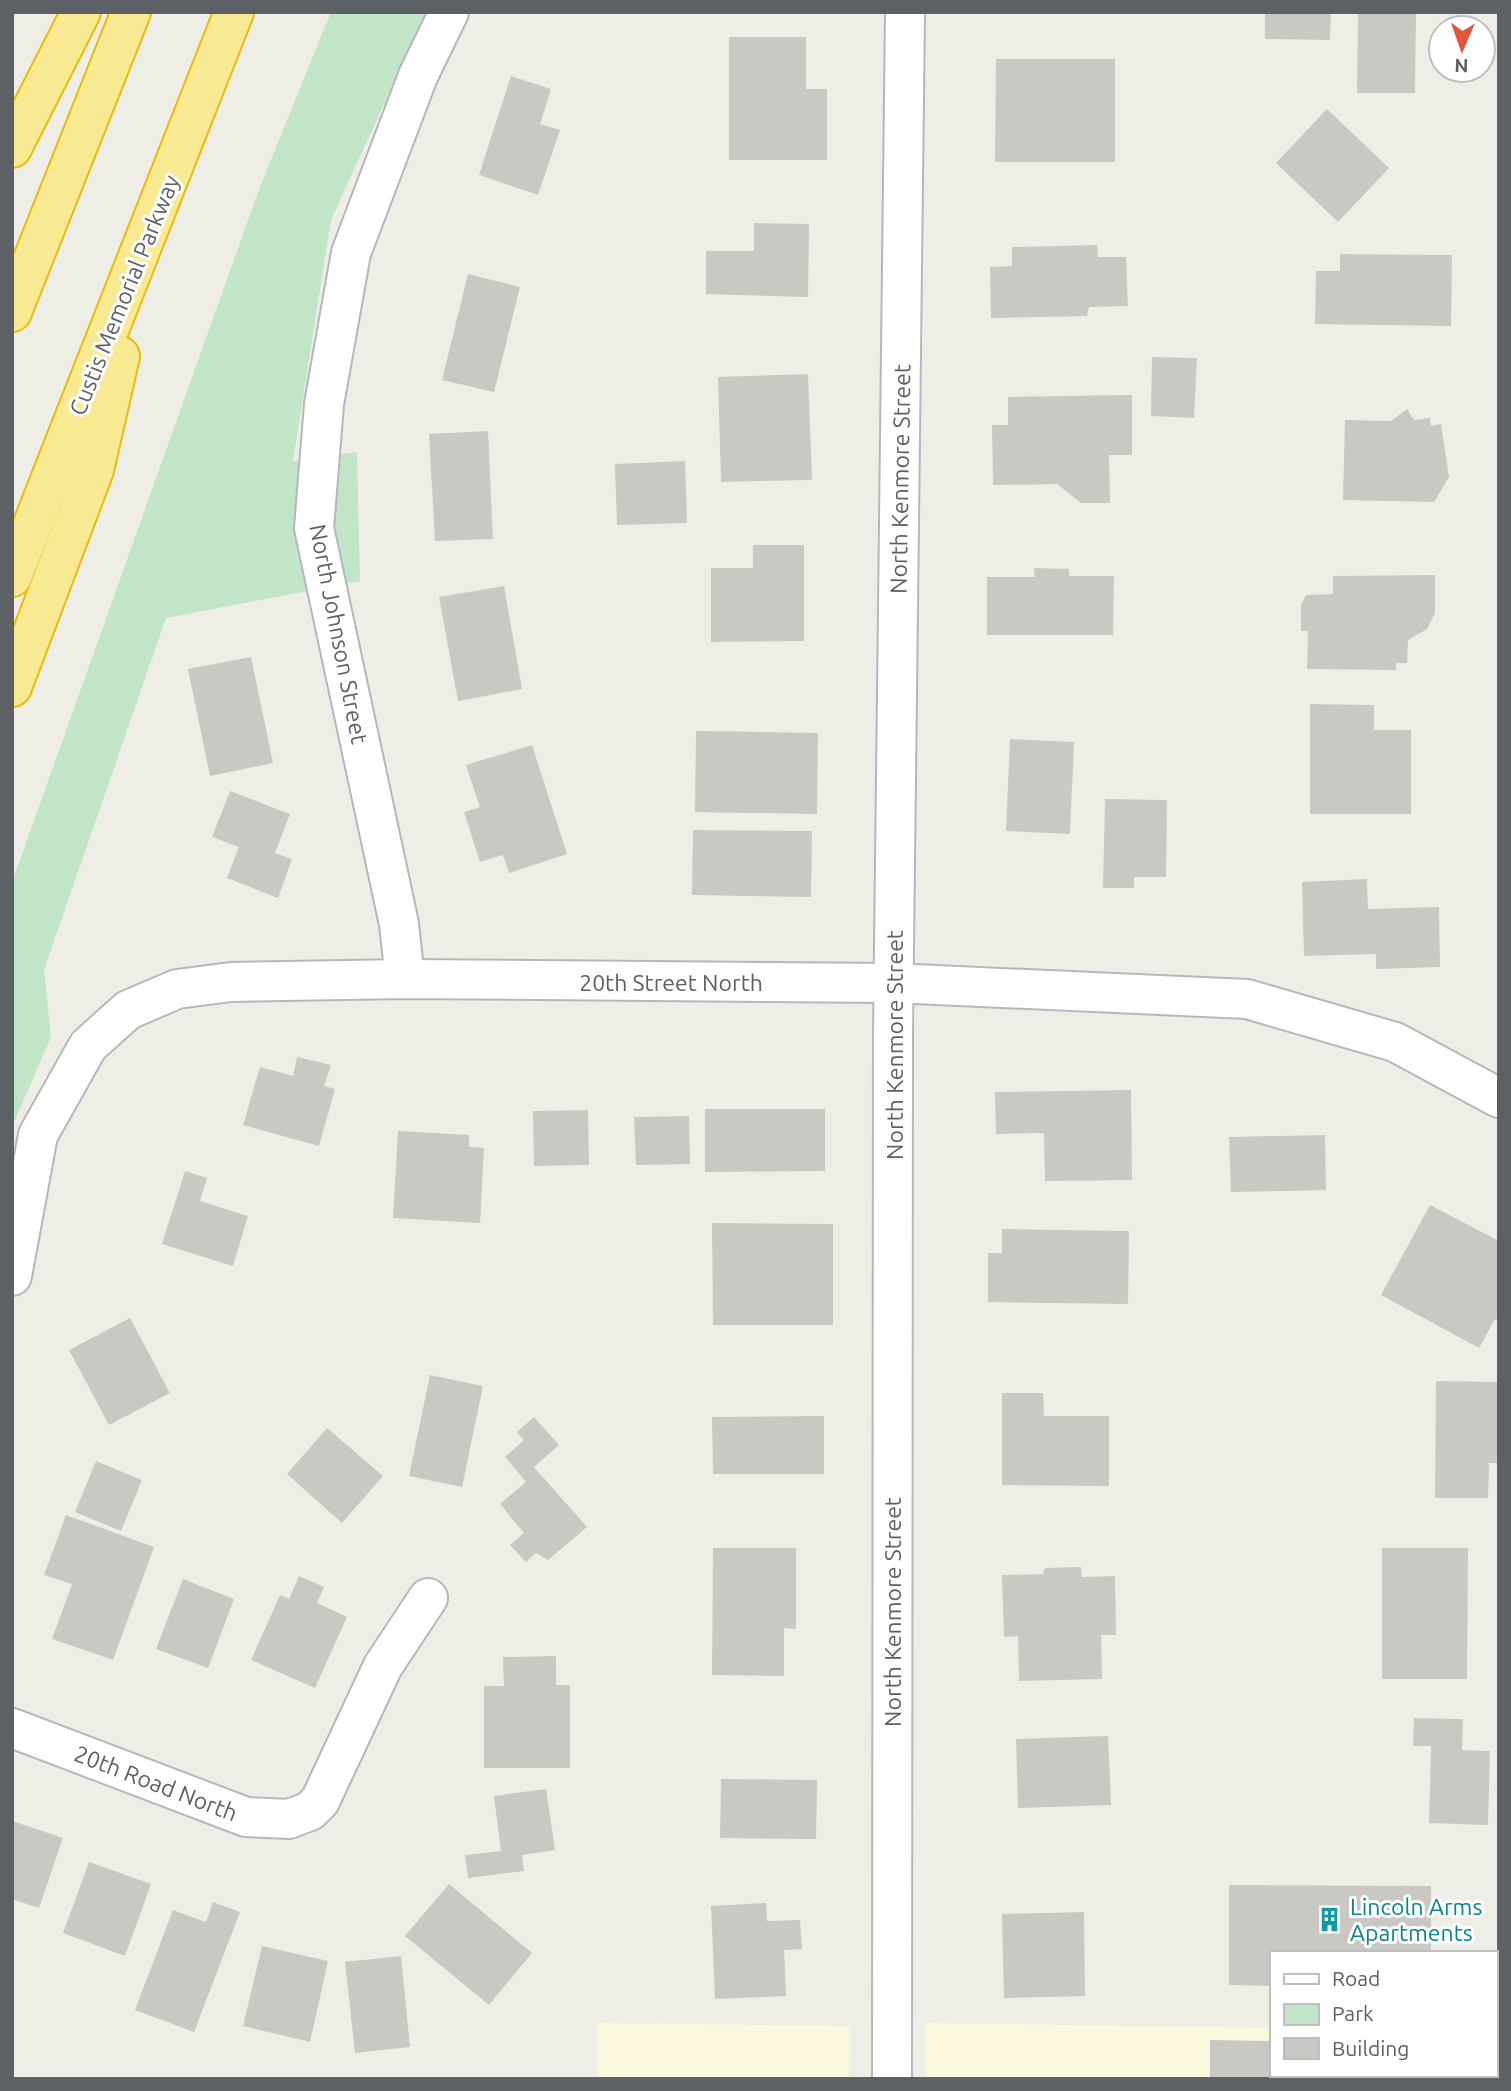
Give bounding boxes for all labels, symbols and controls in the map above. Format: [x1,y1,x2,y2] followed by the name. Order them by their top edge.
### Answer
[1427,14,1497,84] north arrow
[1454,55,1469,77] text: N
[64,171,184,419] street label: Custis Memorial Parkway
[885,364,915,594] street label: North Kenmore Street
[305,522,373,746] street label: North Johnson Street
[882,930,907,1160] street label: North Kenmore Street
[579,970,763,995] street label: 20th Street North
[880,1497,905,1727] street label: North Kenmore Street
[71,1740,241,1826] street label: 20th Road North
[1350,1894,1482,1945] place label: Lincoln Arms Apartments
[1316,1905,1344,1933] building icon: Lincoln Arms Apartments
[1270,1951,1497,2077] legend
[1332,1966,1380,1990] text: Road
[1332,2001,1374,2025] text: Park
[1332,2036,1409,2060] text: Building

